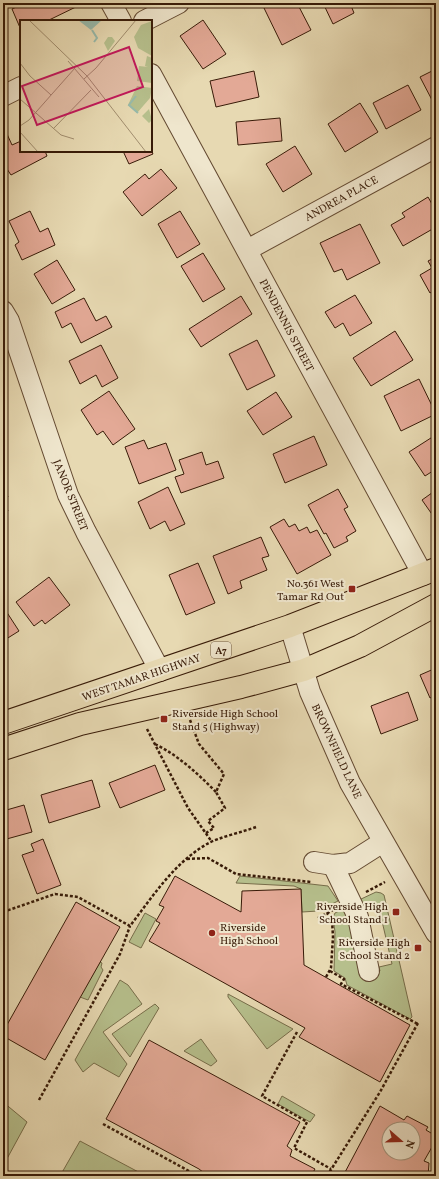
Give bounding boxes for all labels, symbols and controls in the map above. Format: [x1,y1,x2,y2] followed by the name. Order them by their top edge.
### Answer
[20,20,152,152] inset map
[302,173,381,226] street label: ANDREA PLACE
[255,277,317,375] street label: PENDENNIS STREET
[48,457,91,534] street label: JANOR STREET
[277,577,344,605] place label: No.361 West Tamar Rd Out
[347,584,357,594] marker: No.361 West Tamar Rd Out
[211,642,231,658] road number: A7
[80,651,203,706] street label: WEST TAMAR HIGHWAY
[307,702,364,802] street label: BROWNFIELD LANE
[172,707,278,735] place label: Riverside High School Stand 5 (Highway)
[159,714,169,724] marker: Riverside High School Stand 5 (Highway)
[316,900,388,928] place label: Riverside High School Stand 1
[391,907,401,917] marker: Riverside High School Stand 1
[220,921,278,949] place label: Riverside High School
[207,928,217,938] marker: Riverside High School
[338,936,410,964] place label: Riverside High School Stand 2
[413,943,423,953] marker: Riverside High School Stand 2
[381,1121,421,1161] north arrow
[401,1138,417,1150] text: N

